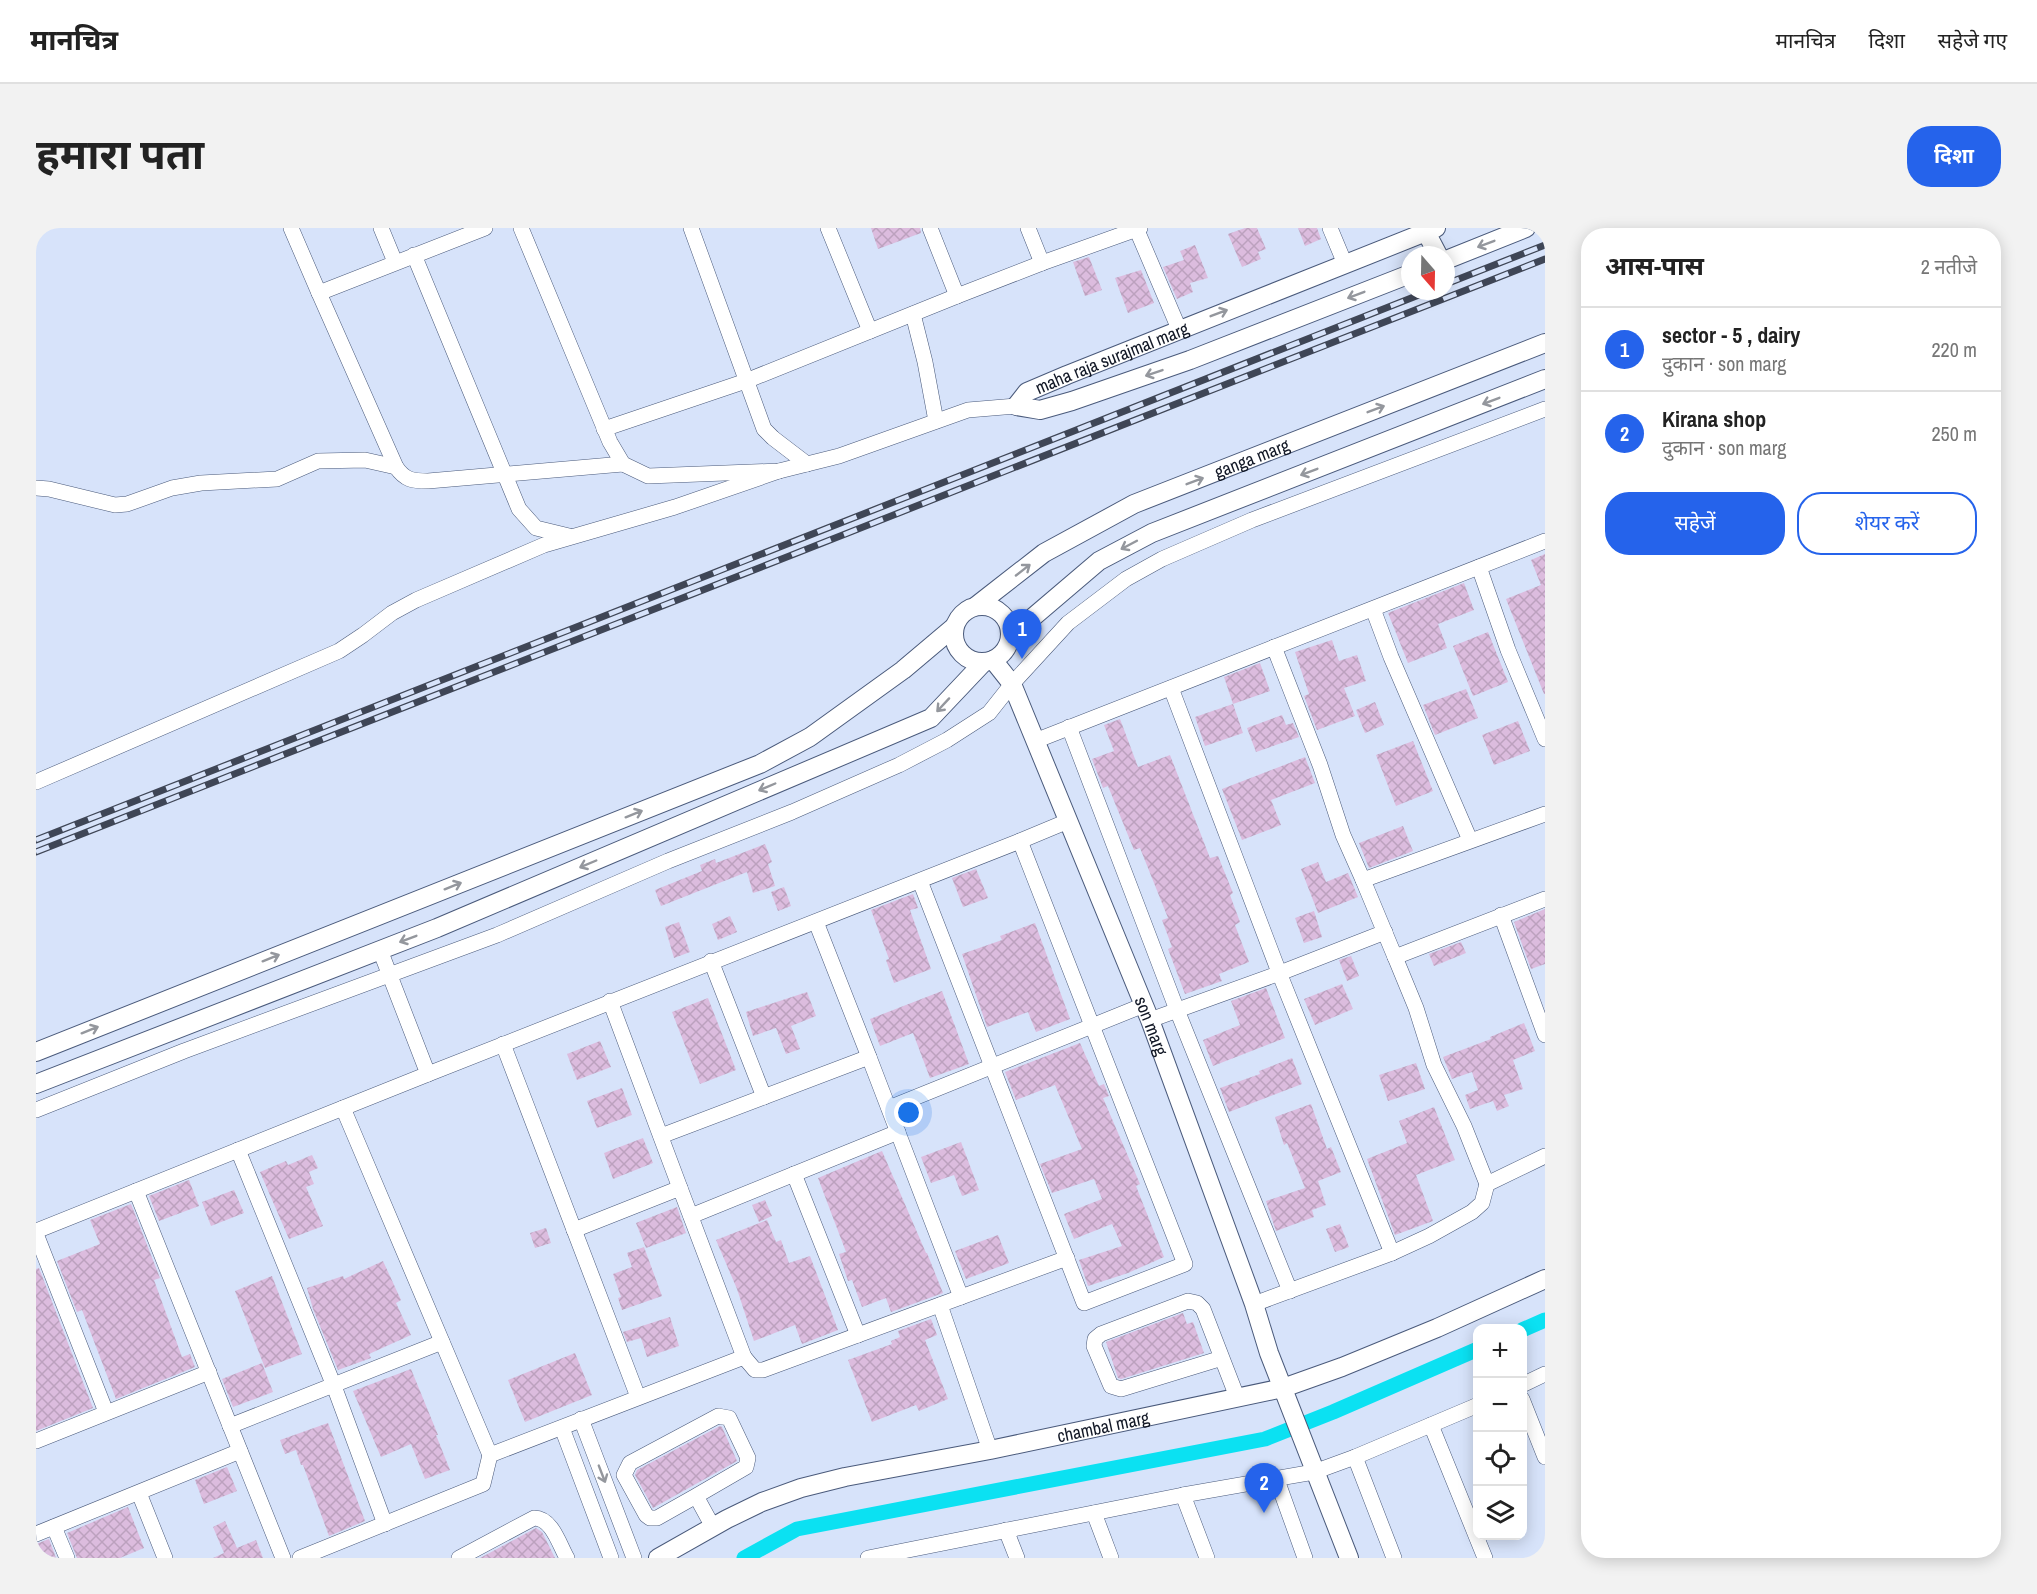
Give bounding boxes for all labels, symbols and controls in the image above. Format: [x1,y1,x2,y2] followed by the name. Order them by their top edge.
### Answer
[30,21,118,59] text: मानचित्र
[1776,26,1836,55] text: मानचित्र
[1869,26,1905,55] text: दिशा
[1938,26,2007,55] text: सहेजे गए
[36,126,204,182] text: हमारा पता
[1907,126,2001,187] button: दिशा
[1477,239,1496,250] one-way arrow
[1401,246,1455,300] north arrow
[1605,248,1704,283] text: आस-पास
[1921,253,1977,280] text: 2 नतीजे
[1347,290,1365,301] one-way arrow
[1209,307,1228,318] one-way arrow
[1031,315,1193,400] street label: maha raja surajmal marg
[1662,320,1800,350] text: sector - 5 , dairy
[1620,336,1629,363] text: 1
[1931,336,1977,363] text: 220 m
[1662,350,1786,377] text: दुकान · son marg
[1145,368,1164,379] one-way arrow
[1482,396,1500,407] one-way arrow
[1367,403,1385,414] one-way arrow
[1662,404,1766,434] text: Kirana shop
[1620,420,1629,447] text: 2
[1931,420,1977,447] text: 250 m
[1210,432,1294,484] street label: ganga marg
[1662,434,1786,461] text: दुकान · son marg
[1300,467,1319,478] one-way arrow
[1185,474,1204,485] one-way arrow
[1605,492,1785,555] button: सहेजें
[1797,492,1977,555] button: शेयर करें
[1120,540,1138,552] one-way arrow
[1014,564,1030,577] one-way arrow
[1002,610,1042,659] pin: 1
[935,698,950,713] one-way arrow
[759,782,777,793] one-way arrow
[624,807,642,818] one-way arrow
[579,858,597,870] one-way arrow
[443,880,461,891] one-way arrow
[399,934,418,945] one-way arrow
[262,952,280,963] one-way arrow
[1129,992,1175,1060] street label: son marg
[81,1024,99,1035] one-way arrow
[894,1098,923,1127] your location
[1473,1324,1527,1540] map controls
[1473,1324,1527,1378] button: +
[1473,1378,1527,1432] button: −
[1055,1404,1152,1448] street label: chambal marg
[1473,1432,1527,1486] button: locate
[597,1464,608,1483] one-way arrow
[1244,1464,1284,1513] pin: 2
[1473,1486,1527,1540] button: layers

